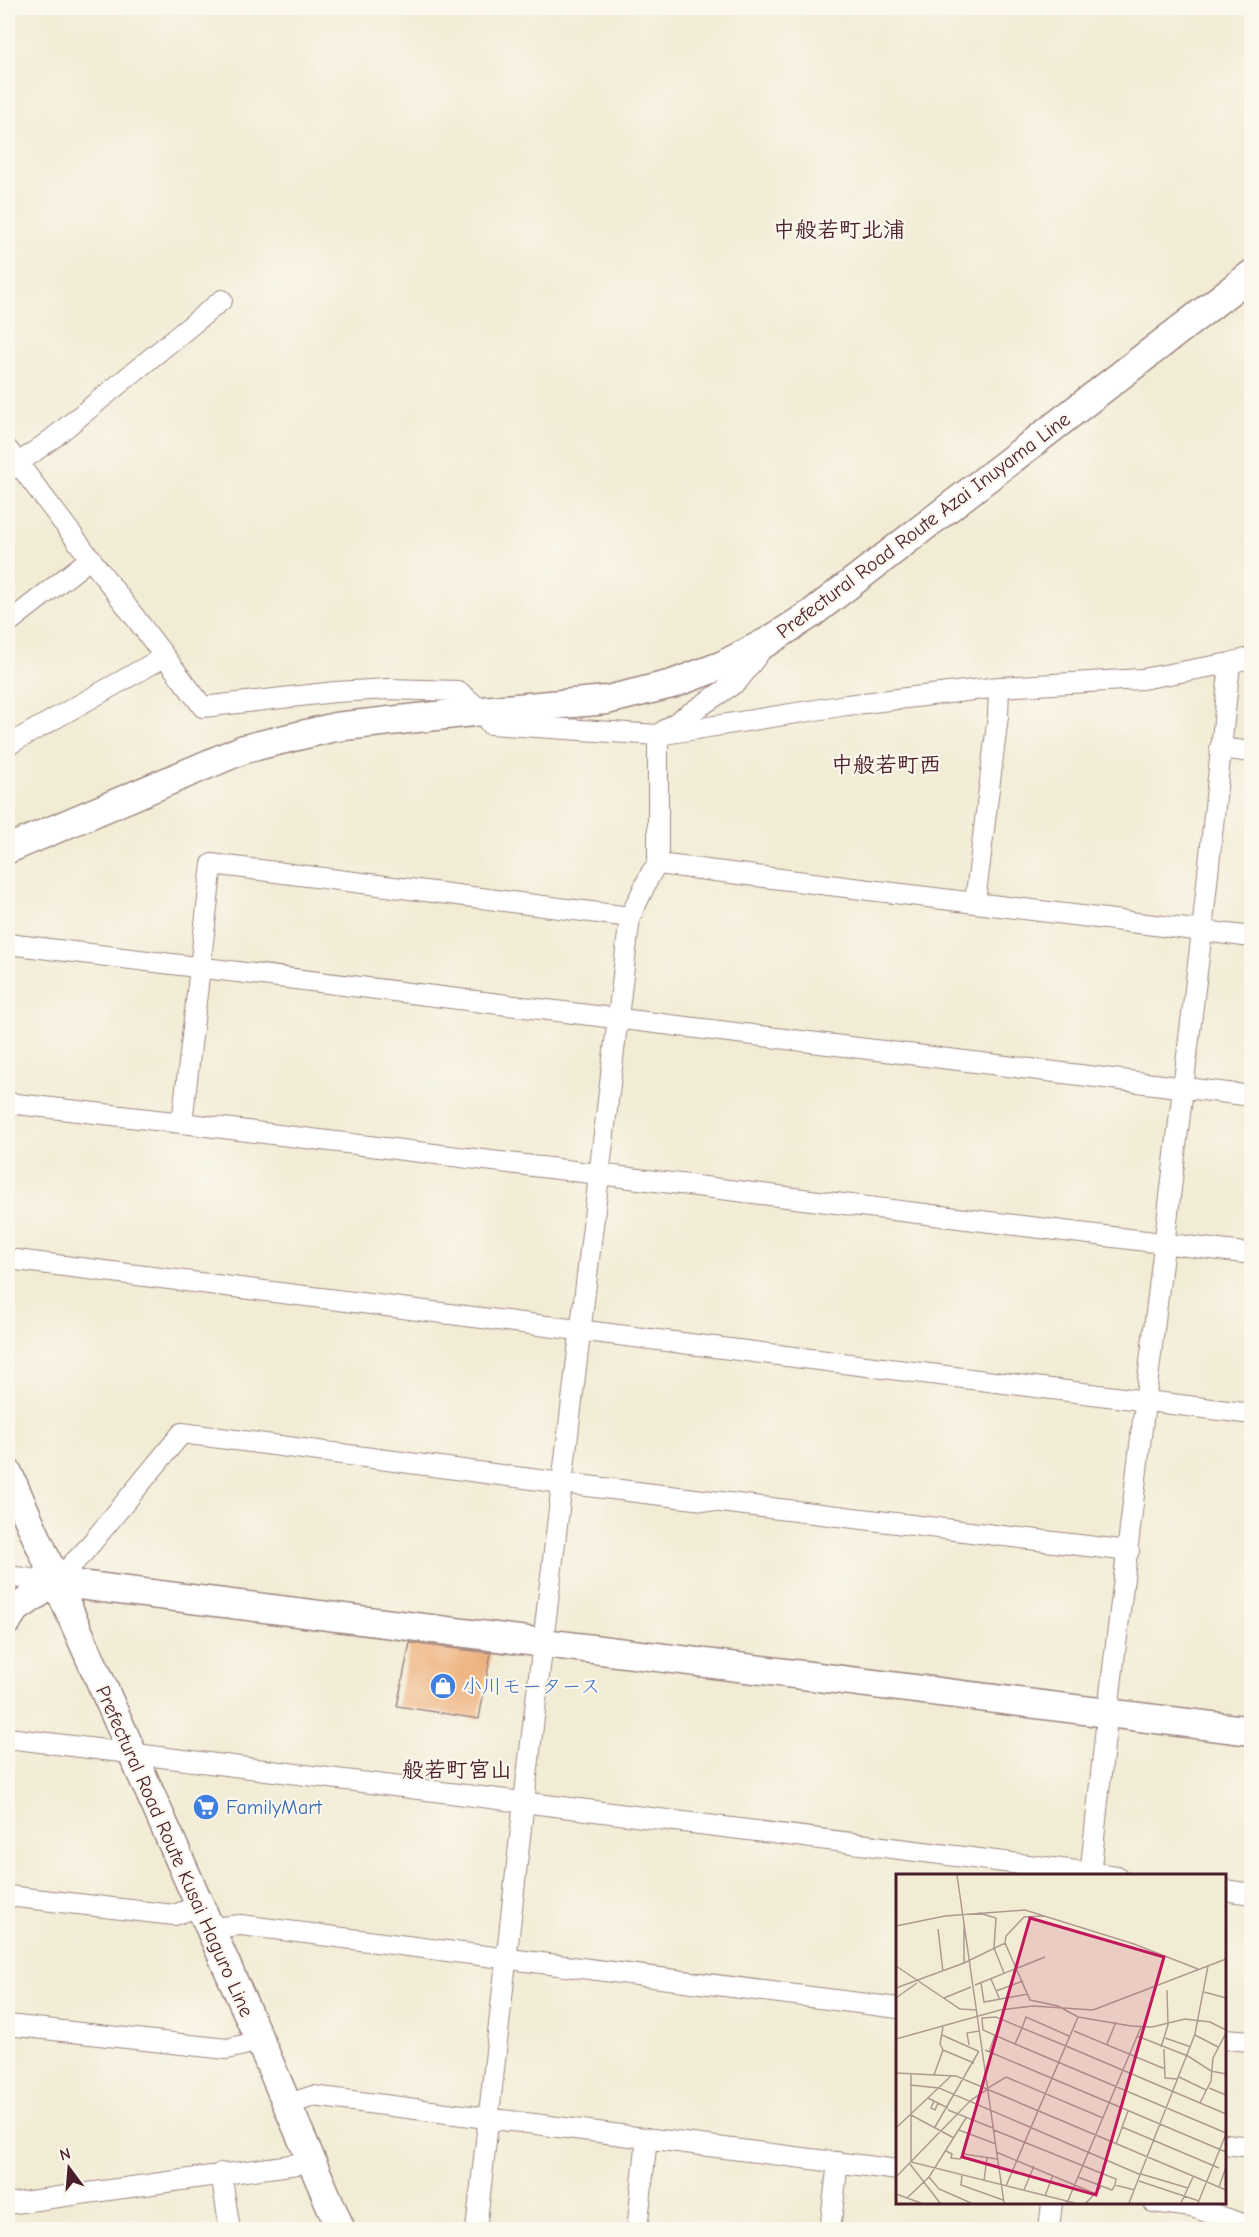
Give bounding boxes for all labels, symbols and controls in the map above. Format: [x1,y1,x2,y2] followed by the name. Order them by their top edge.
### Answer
[773,217,905,243] district label: 中般若町北浦
[772,407,1075,643] street label: Prefectural Road Route Azai Inuyama Line
[831,752,941,778] district label: 中般若町西
[428,1671,458,1701] shop icon: 小川モータース
[462,1675,600,1698] place label: 小川モータース
[91,1682,258,2020] street label: Prefectural Road Route Kusai Haguro Line
[402,1757,512,1783] district label: 般若町宮山
[191,1792,221,1822] supermarket icon: FamilyMart
[226,1796,323,1819] place label: FamilyMart
[896,1874,1226,2204] inset map
[39,2138,99,2198] north arrow
[58,2144,73,2165] text: N

